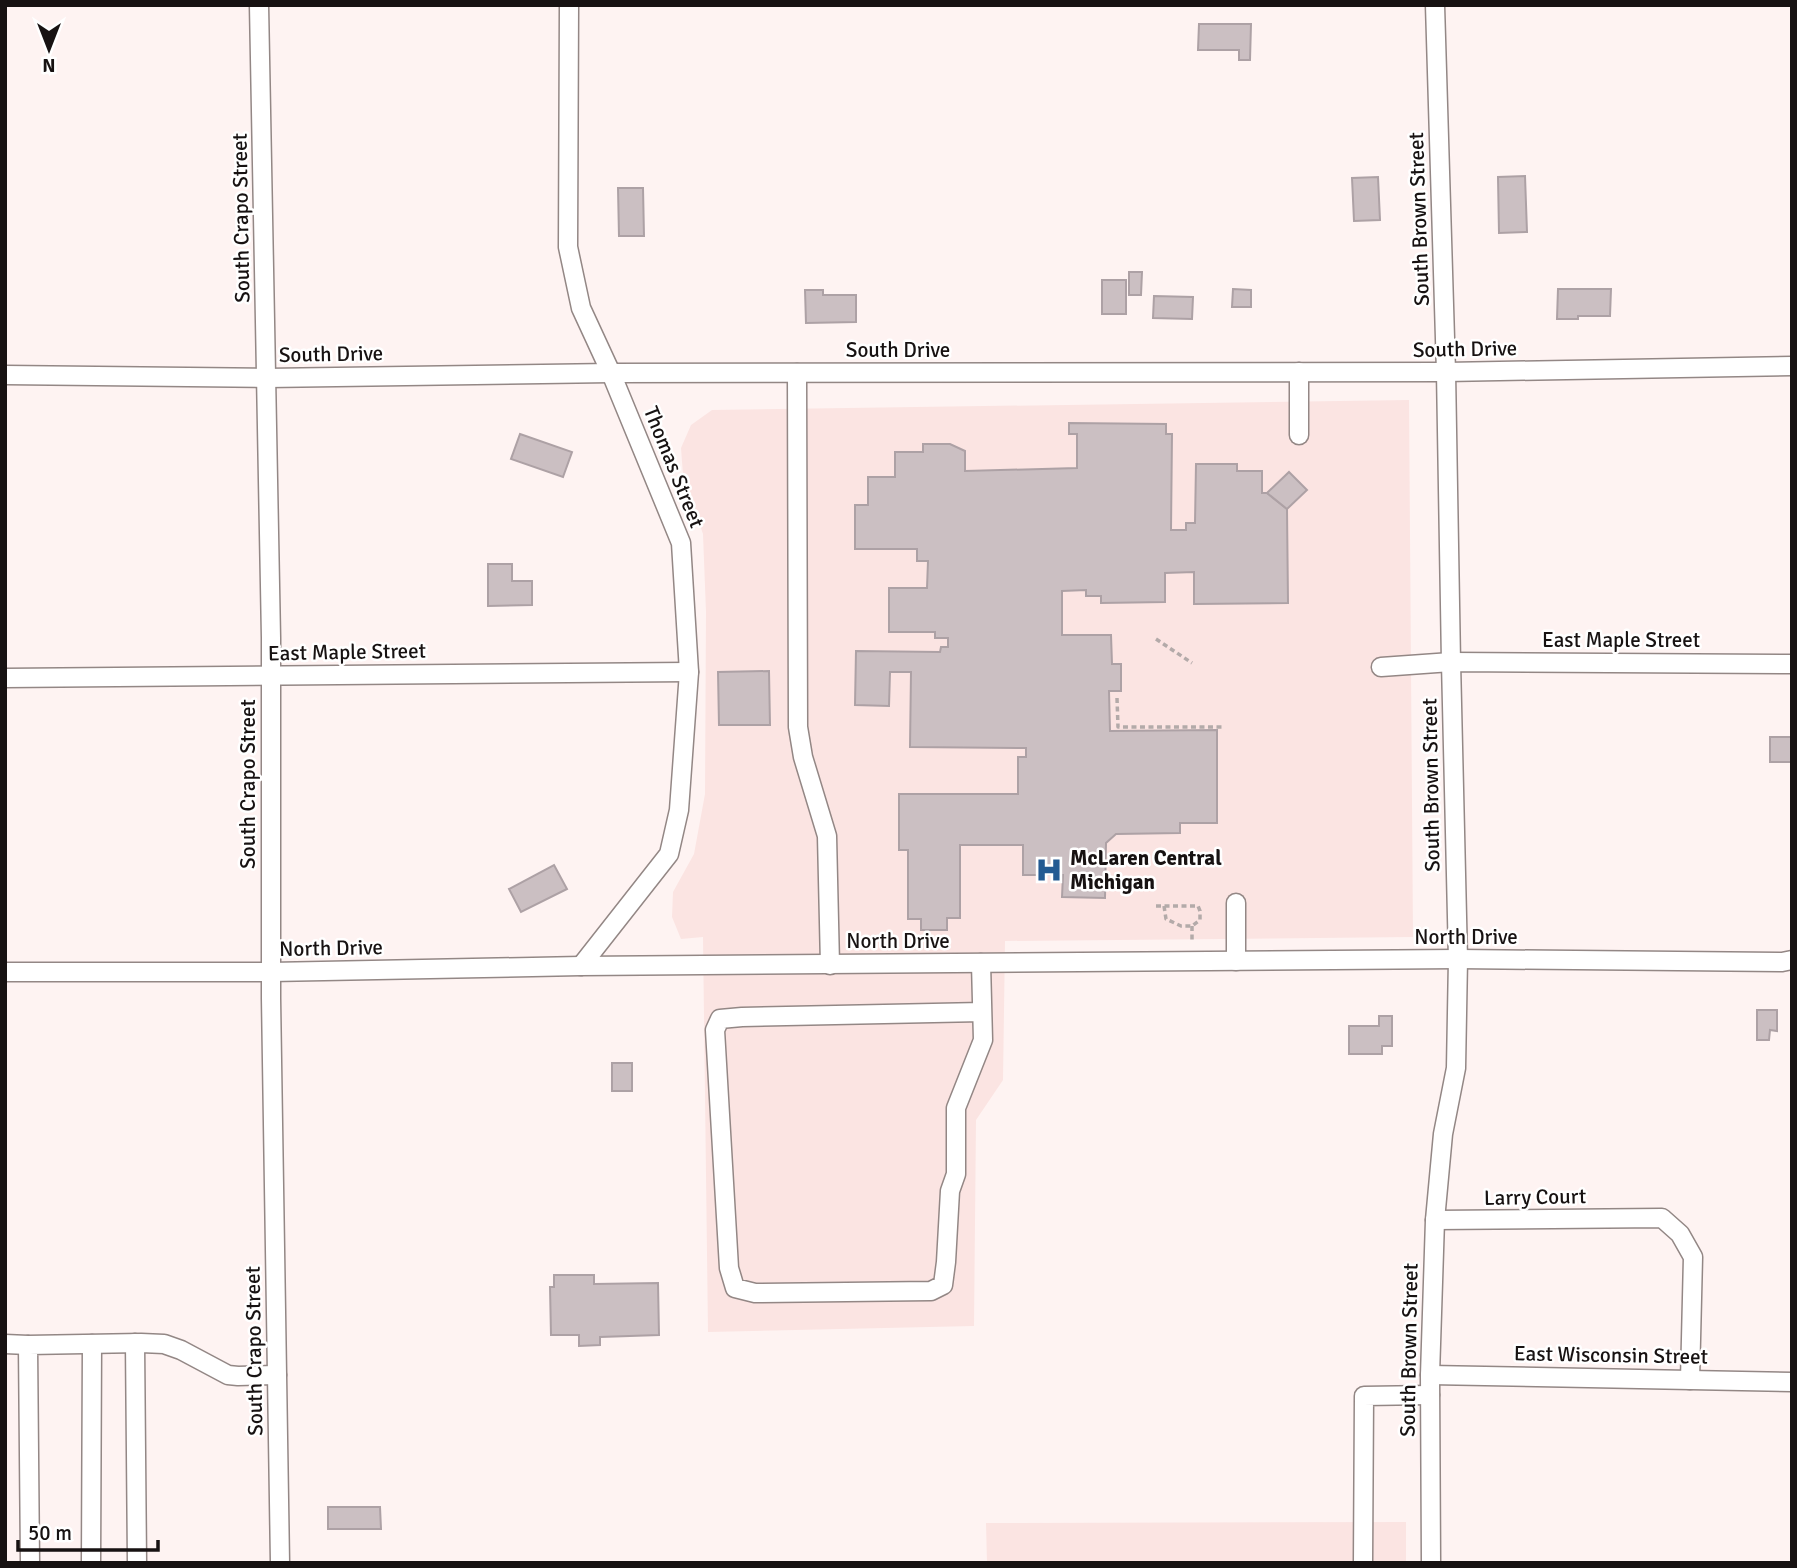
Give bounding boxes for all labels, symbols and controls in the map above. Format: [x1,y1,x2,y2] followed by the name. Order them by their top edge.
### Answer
[14,14,84,84] north arrow
[42,53,56,77] text: N
[1403,132,1435,306] street label: South Brown Street
[227,133,255,303] street label: South Crapo Street
[1413,335,1517,363] street label: South Drive
[846,337,950,363] street label: South Drive
[279,340,383,368] street label: South Drive
[638,403,710,531] street label: Thomas Street
[1542,627,1700,653] street label: East Maple Street
[268,638,426,666] street label: East Maple Street
[1416,698,1446,872] street label: South Brown Street
[235,699,261,869] street label: South Crapo Street
[1070,845,1222,895] place label: McLaren Central Michigan
[1034,855,1064,885] hospital icon: McLaren Central Michigan
[1414,924,1518,950] street label: North Drive
[846,928,950,954] street label: North Drive
[279,934,383,962] street label: North Drive
[1484,1183,1586,1211] street label: Larry Court
[1394,1263,1424,1437] street label: South Brown Street
[240,1266,268,1436] street label: South Crapo Street
[1514,1340,1708,1370] street label: East Wisconsin Street
[18,1508,158,1552] scale bar
[28,1520,72,1546] text: 50 m

